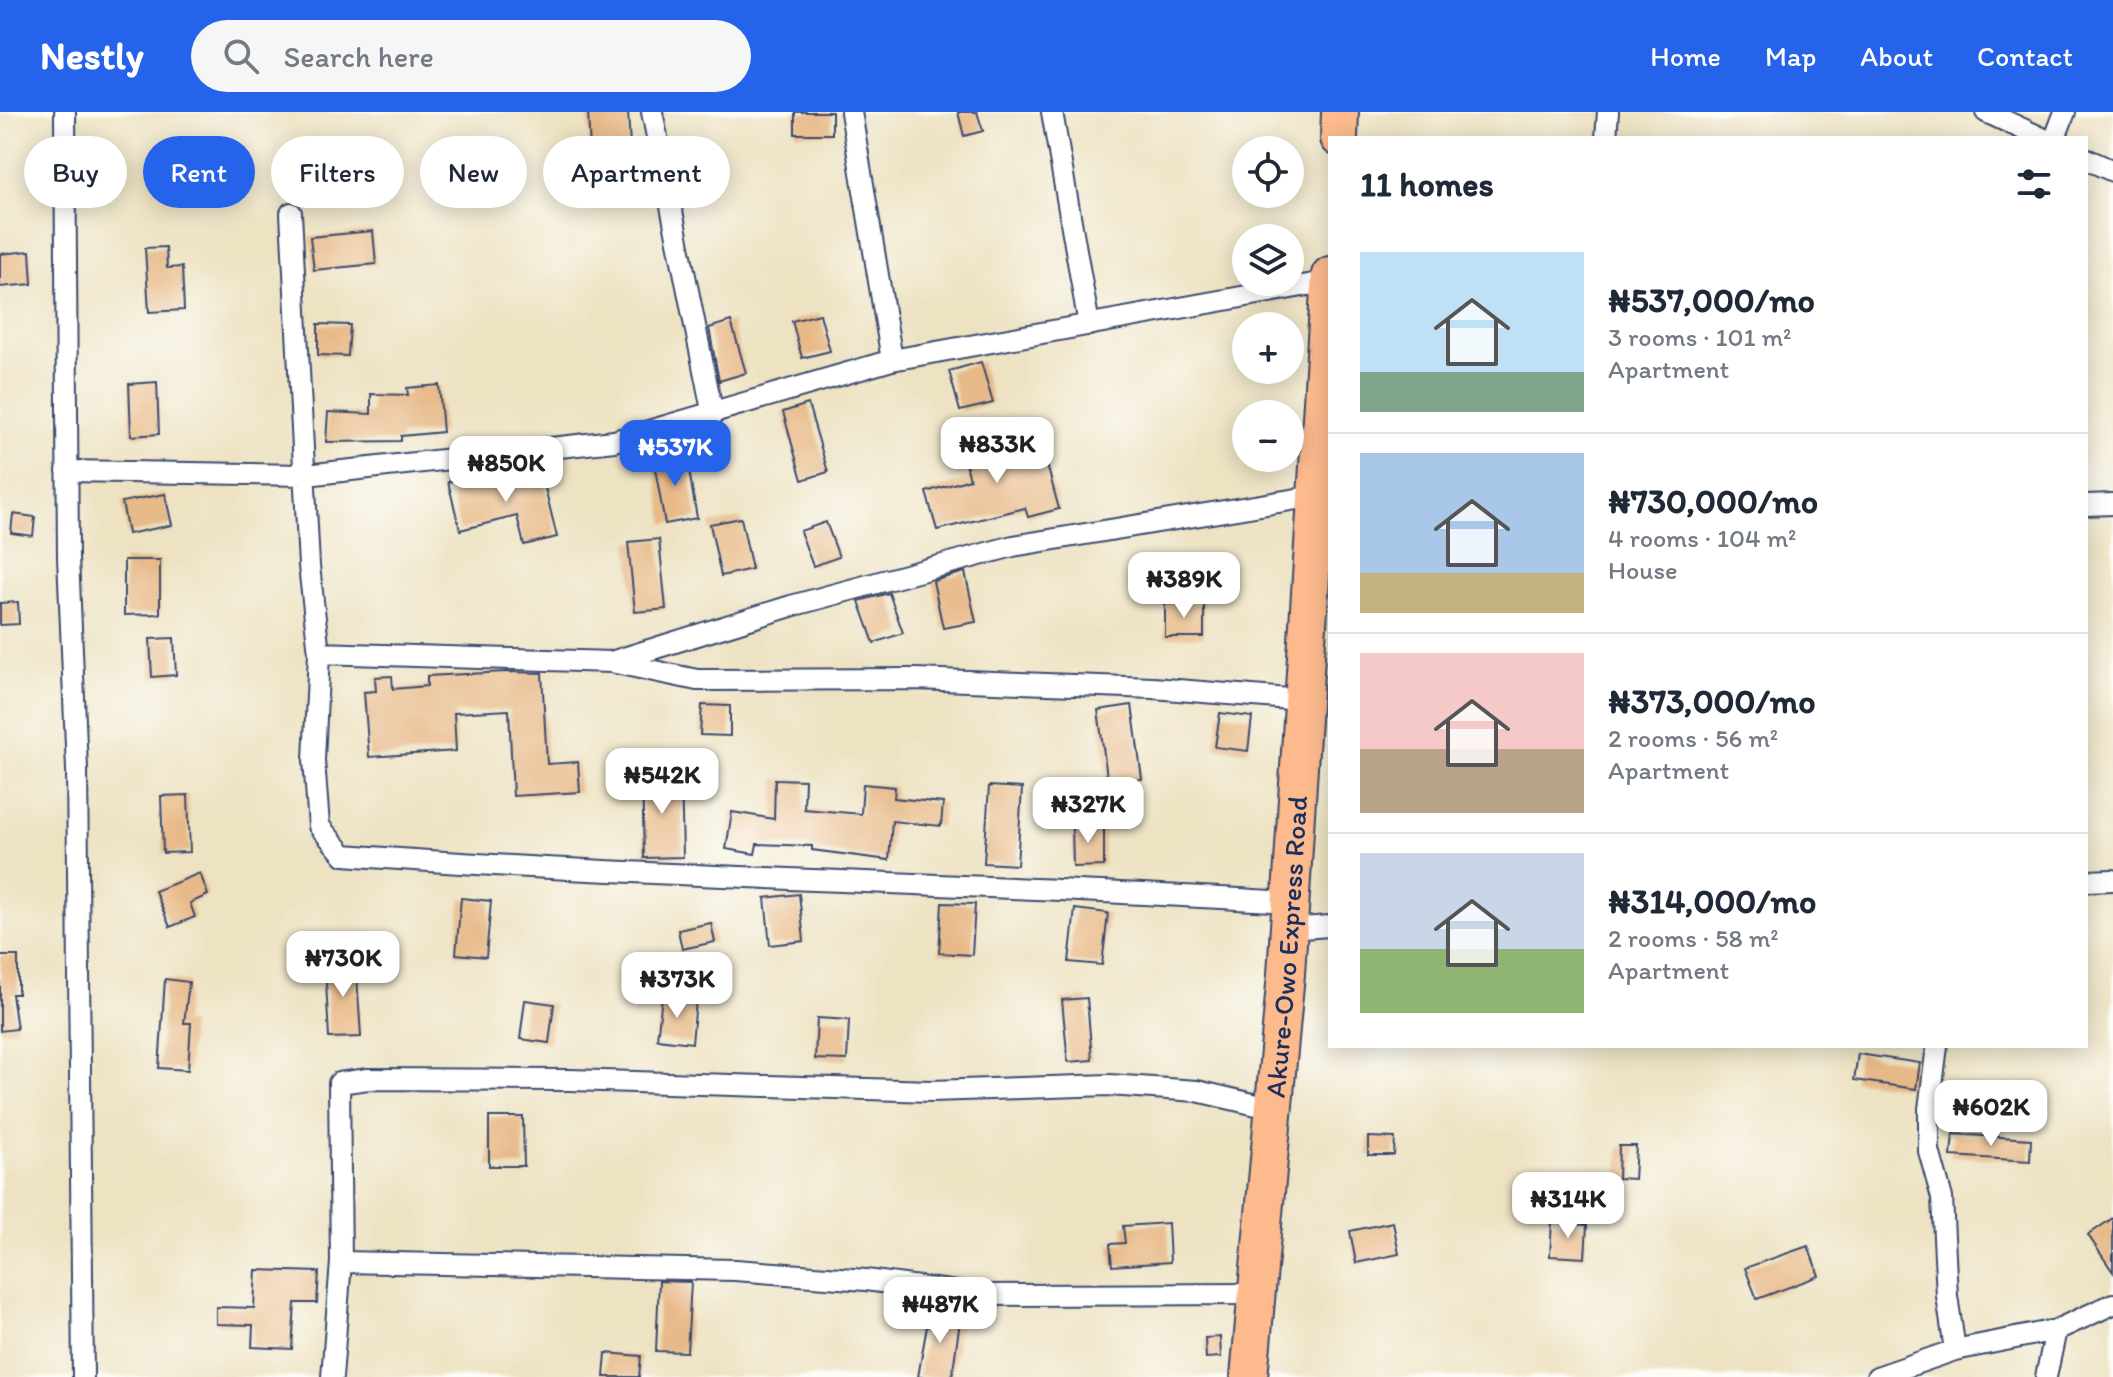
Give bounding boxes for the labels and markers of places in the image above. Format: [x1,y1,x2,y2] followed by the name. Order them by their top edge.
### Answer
[941,417,1053,485] pin: ₦833K
[619,420,731,488] pin: ₦537K
[450,436,562,504] pin: ₦850K
[1128,552,1240,620] pin: ₦389K
[606,748,718,816] pin: ₦542K
[1032,777,1144,845] pin: ₦327K
[287,931,399,999] pin: ₦730K
[621,952,733,1020] pin: ₦373K
[1935,1080,2047,1148] pin: ₦602K
[1512,1172,1624,1240] pin: ₦314K
[884,1277,996,1345] pin: ₦487K

